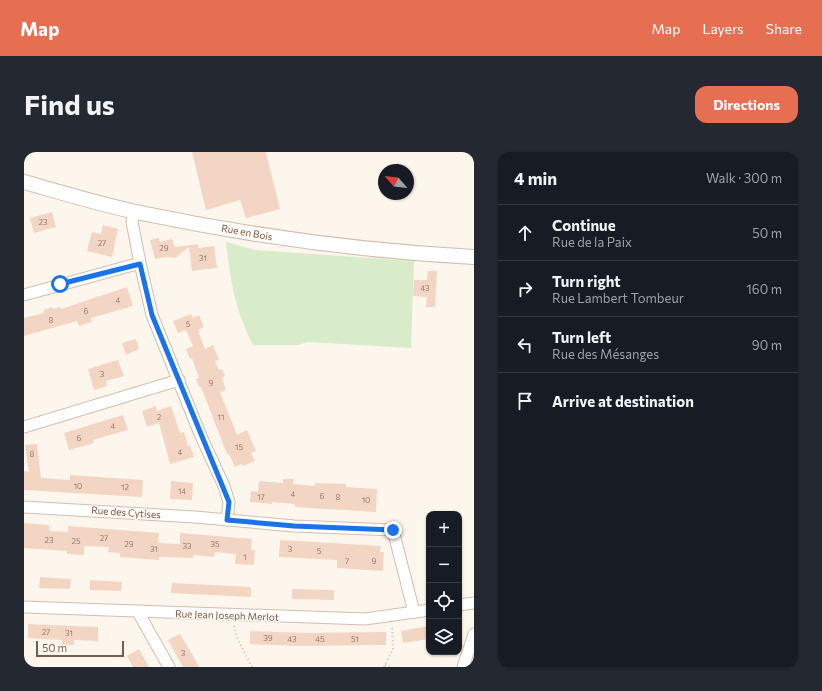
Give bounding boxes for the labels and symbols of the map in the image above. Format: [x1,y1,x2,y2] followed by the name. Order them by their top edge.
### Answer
[378,164,414,200] north arrow
[39,217,48,227] house number: 23
[220,222,274,242] street label: Rue en Bois
[98,238,106,248] house number: 27
[159,243,169,253] house number: 29
[199,253,207,263] house number: 31
[51,275,69,293] route start
[420,283,430,293] house number: 43
[116,295,121,305] house number: 4
[84,306,89,316] house number: 6
[49,315,54,325] house number: 8
[186,319,191,329] house number: 5
[100,369,105,379] house number: 3
[209,378,214,388] house number: 9
[157,412,162,422] house number: 2
[218,412,224,422] house number: 11
[111,421,116,431] house number: 4
[77,433,82,443] house number: 6
[235,442,243,452] house number: 15
[178,447,183,457] house number: 4
[30,449,35,459] house number: 8
[74,481,82,491] house number: 10
[121,482,129,492] house number: 12
[178,486,186,496] house number: 14
[291,489,296,499] house number: 4
[320,491,325,501] house number: 6
[257,492,265,502] house number: 17
[336,492,341,502] house number: 8
[362,495,370,505] house number: 10
[91,504,162,520] street label: Rue des Cytises
[384,521,402,539] route end
[100,533,108,543] house number: 27
[45,535,54,545] house number: 23
[71,536,81,546] house number: 25
[124,539,134,549] house number: 29
[210,539,220,549] house number: 35
[182,541,192,551] house number: 33
[150,544,158,554] house number: 31
[288,544,293,554] house number: 3
[317,546,322,556] house number: 5
[243,552,247,562] house number: 1
[345,556,349,566] house number: 7
[372,556,377,566] house number: 9
[175,607,279,623] street label: Rue Jean Joseph Merlot
[42,627,50,637] house number: 27
[65,628,73,638] house number: 31
[263,633,273,643] house number: 39
[287,634,297,644] house number: 43
[315,634,325,644] house number: 45
[351,634,359,644] house number: 51
[36,639,124,658] scale bar
[181,648,186,658] house number: 3

